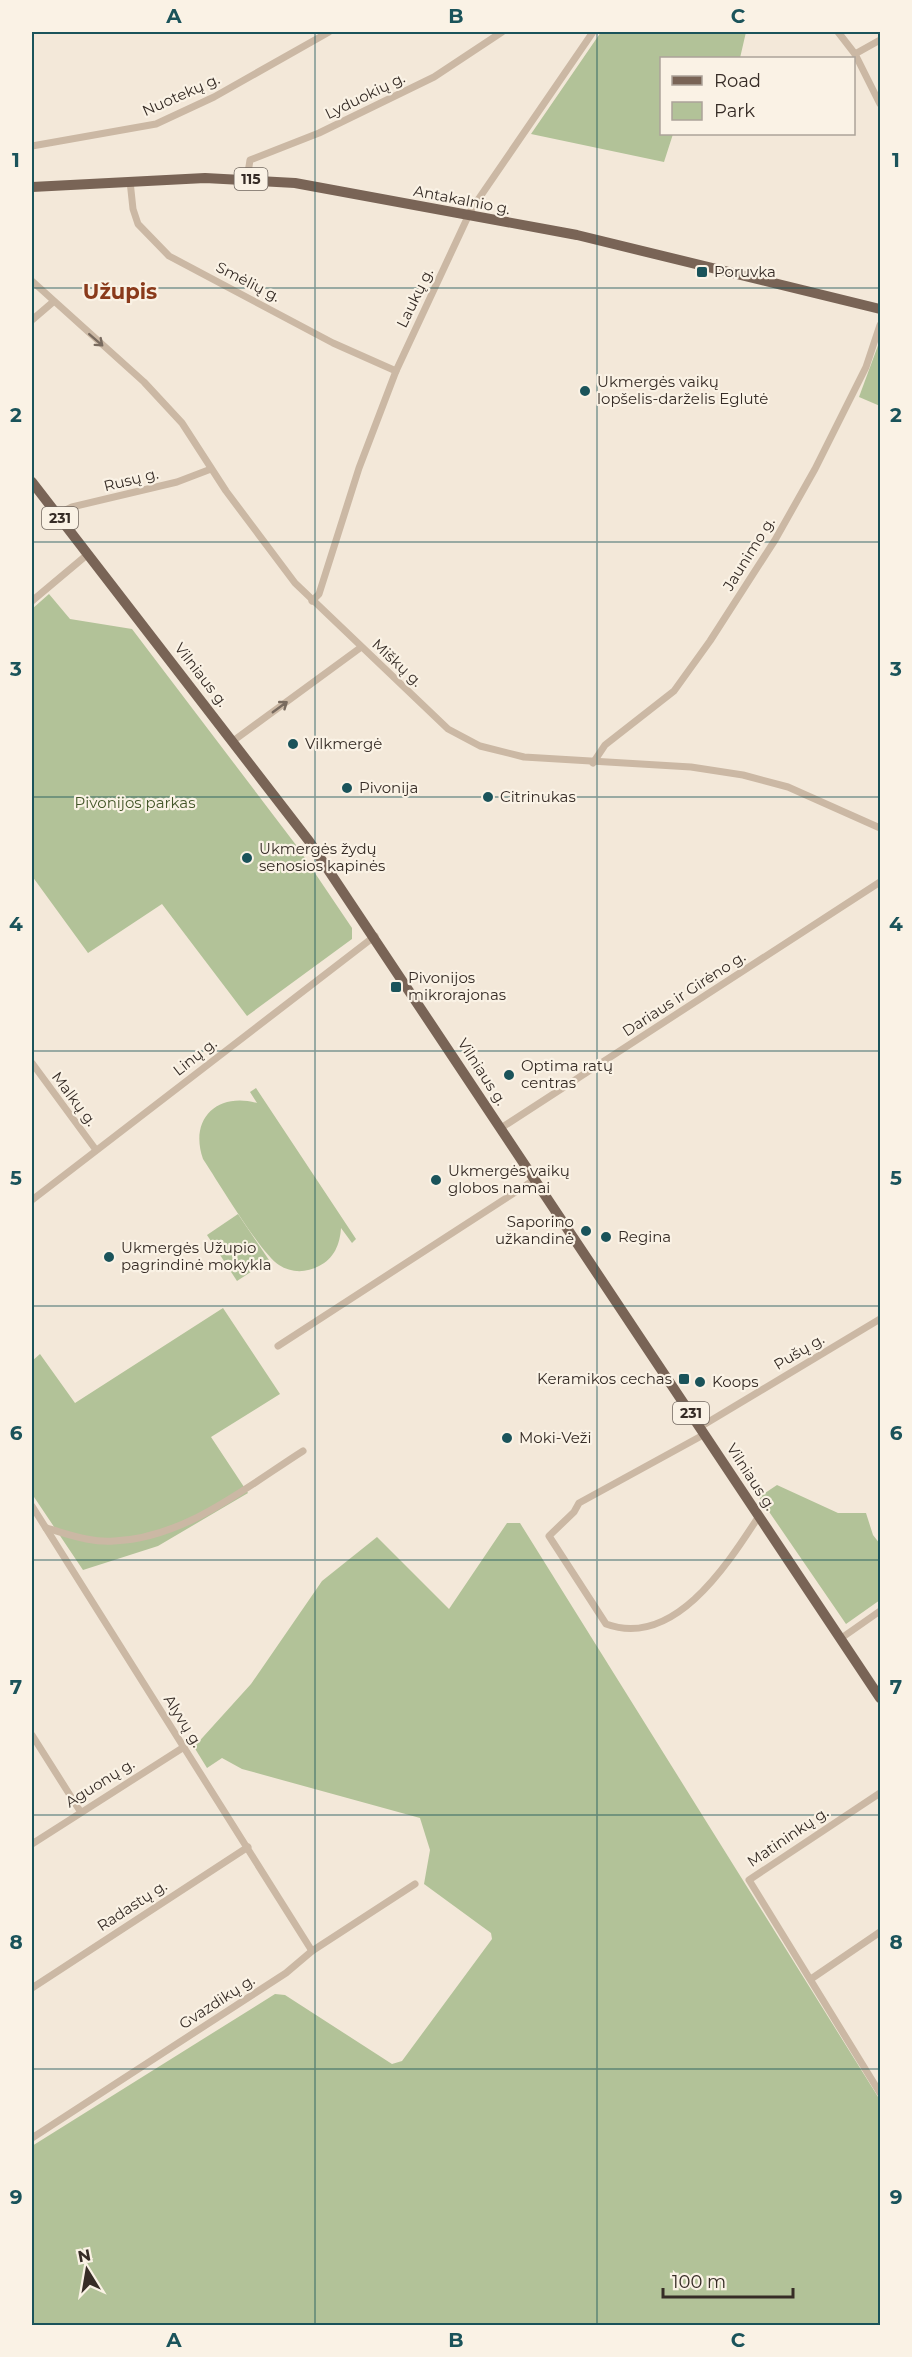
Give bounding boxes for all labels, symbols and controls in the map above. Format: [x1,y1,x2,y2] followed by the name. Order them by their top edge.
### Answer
[165,4,182,28] text: A
[448,4,464,28] text: B
[731,4,746,28] text: C
[660,57,855,135] legend
[322,68,408,123] street label: Lyduokių g.
[139,69,223,120] street label: Nuotekų g.
[714,70,761,92] text: Road
[714,100,755,122] text: Park
[12,148,20,172] text: 1
[892,148,900,172] text: 1
[234,168,268,190] road number: 115
[412,181,512,218] street label: Antakalnio g.
[213,257,284,306] street label: Smėlių g.
[714,262,776,281] place label: Poruvka
[392,265,437,331] street label: Laukų g.
[695,265,709,279] marker: Poruvka
[83,279,157,304] district label: Užupis
[89,333,104,347] one-way arrow
[597,372,768,408] place label: Ukmergės vaikų lopšelis-darželis Eglutė
[578,384,592,398] marker: Ukmergės vaikų lopšelis-darželis Eglutė
[10,403,22,427] text: 2
[890,403,902,427] text: 2
[102,464,160,495] street label: Rusų g.
[42,507,78,529] road number: 231
[718,513,779,595] street label: Jaunimo g.
[368,635,426,691] street label: Miškų g.
[170,639,232,711] street label: Vilniaus g.
[9,657,22,681] text: 3
[889,657,902,681] text: 3
[272,700,288,713] one-way arrow
[305,734,382,753] place label: Vilkmergė
[286,737,300,751] marker: Vilkmergė
[359,778,418,797] place label: Pivonija
[340,781,354,795] marker: Pivonija
[500,787,576,806] place label: Citrinukas
[481,790,495,804] marker: Citrinukas
[75,793,195,812] park label: Pivonijos parkas
[259,839,385,875] place label: Ukmergės žydų senosios kapinės
[240,851,254,865] marker: Ukmergės žydų senosios kapinės
[9,912,23,936] text: 4
[889,912,903,936] text: 4
[619,947,749,1040] street label: Dariaus ir Girėno g.
[408,968,506,1004] place label: Pivonijos mikrorajonas
[389,980,403,994] marker: Pivonijos mikrorajonas
[169,1034,220,1080] street label: Linų g.
[454,1035,511,1109] street label: Vilniaus g.
[521,1056,613,1092] place label: Optima ratų centras
[48,1068,101,1130] street label: Malkų g.
[502,1068,516,1082] marker: Optima ratų centras
[448,1161,570,1197] place label: Ukmergės vaikų globos namai
[10,1166,22,1190] text: 5
[890,1166,902,1190] text: 5
[429,1173,443,1187] marker: Ukmergės vaikų globos namai
[495,1212,574,1248] place label: Saporino užkandinė
[579,1224,593,1238] marker: Saporino užkandinė
[618,1227,671,1246] place label: Regina
[599,1230,613,1244] marker: Regina
[121,1238,272,1274] place label: Ukmergės Užupio pagrindinė mokykla
[102,1250,116,1264] marker: Ukmergės Užupio pagrindinė mokykla
[770,1329,827,1374] street label: Pušų g.
[537,1369,672,1388] place label: Keramikos cechas
[677,1372,691,1386] marker: Keramikos cechas
[712,1372,759,1391] place label: Koops
[693,1375,707,1389] marker: Koops
[673,1402,709,1424] road number: 231
[10,1421,23,1445] text: 6
[890,1421,903,1445] text: 6
[519,1428,591,1447] place label: Moki-Veži
[500,1431,514,1445] marker: Moki-Veži
[723,1440,780,1514] street label: Vilniaus g.
[10,1675,22,1699] text: 7
[890,1675,902,1699] text: 7
[160,1691,207,1751] street label: Alyvų g.
[62,1754,138,1811] street label: Aguonų g.
[743,1802,832,1871] street label: Matininkų g.
[93,1876,170,1935] street label: Radastų g.
[9,1930,23,1954] text: 8
[889,1930,903,1954] text: 8
[175,1970,258,2033] street label: Gvazdikų g.
[10,2185,22,2209] text: 9
[890,2185,902,2209] text: 9
[57,2240,117,2300] north arrow
[76,2245,92,2266] text: N
[663,2261,794,2299] scale bar
[672,2271,726,2293] text: 100 m
[165,2328,182,2352] text: A
[448,2328,464,2352] text: B
[731,2328,746,2352] text: C

